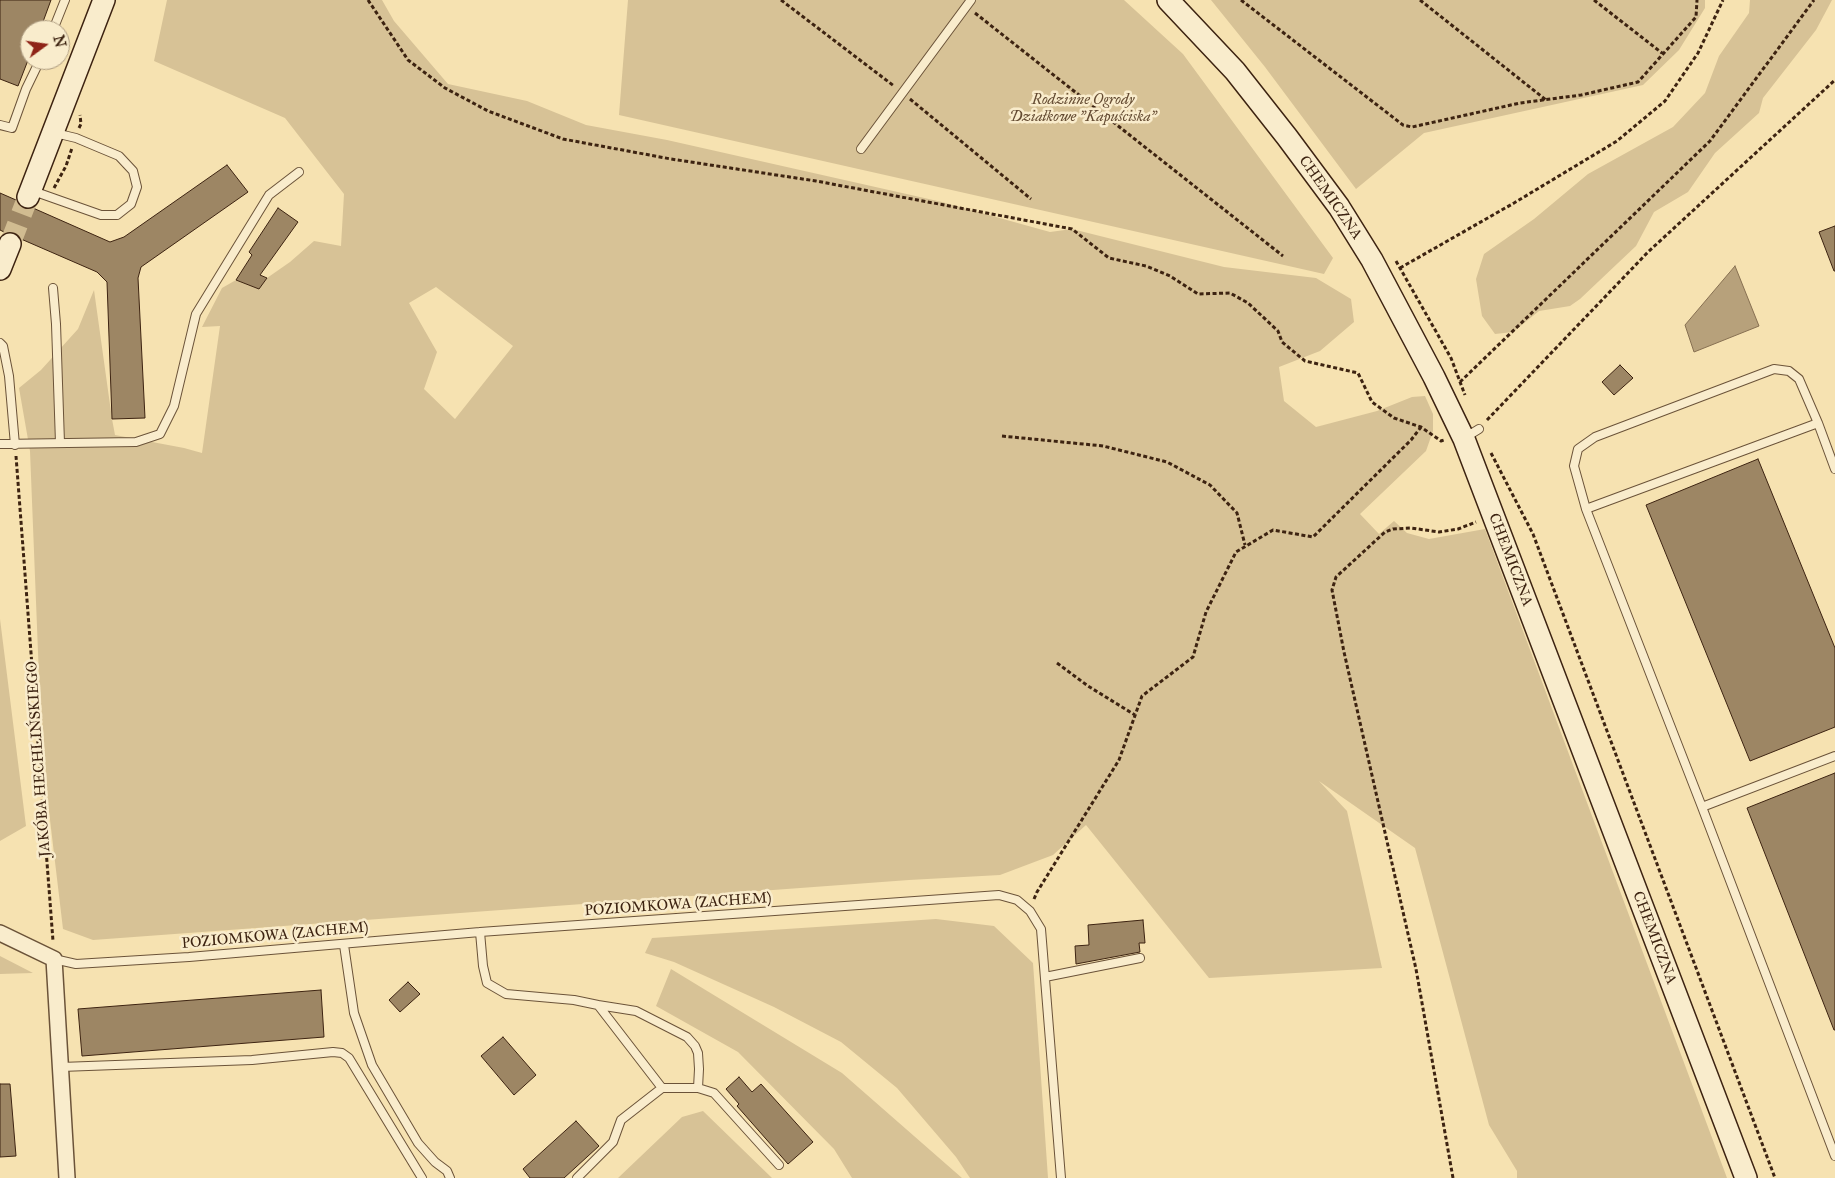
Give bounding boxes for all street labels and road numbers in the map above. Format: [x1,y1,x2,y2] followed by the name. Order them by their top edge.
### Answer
[1295,153,1365,243] street label: CHEMICZNA
[1484,511,1536,609] street label: CHEMICZNA
[23,660,55,858] street label: JAKÓBA HECHLIŃSKIEGO
[584,889,772,921] street label: POZIOMKOWA (ZACHEM)
[1628,889,1680,987] street label: CHEMICZNA
[181,919,369,953] street label: POZIOMKOWA (ZACHEM)

